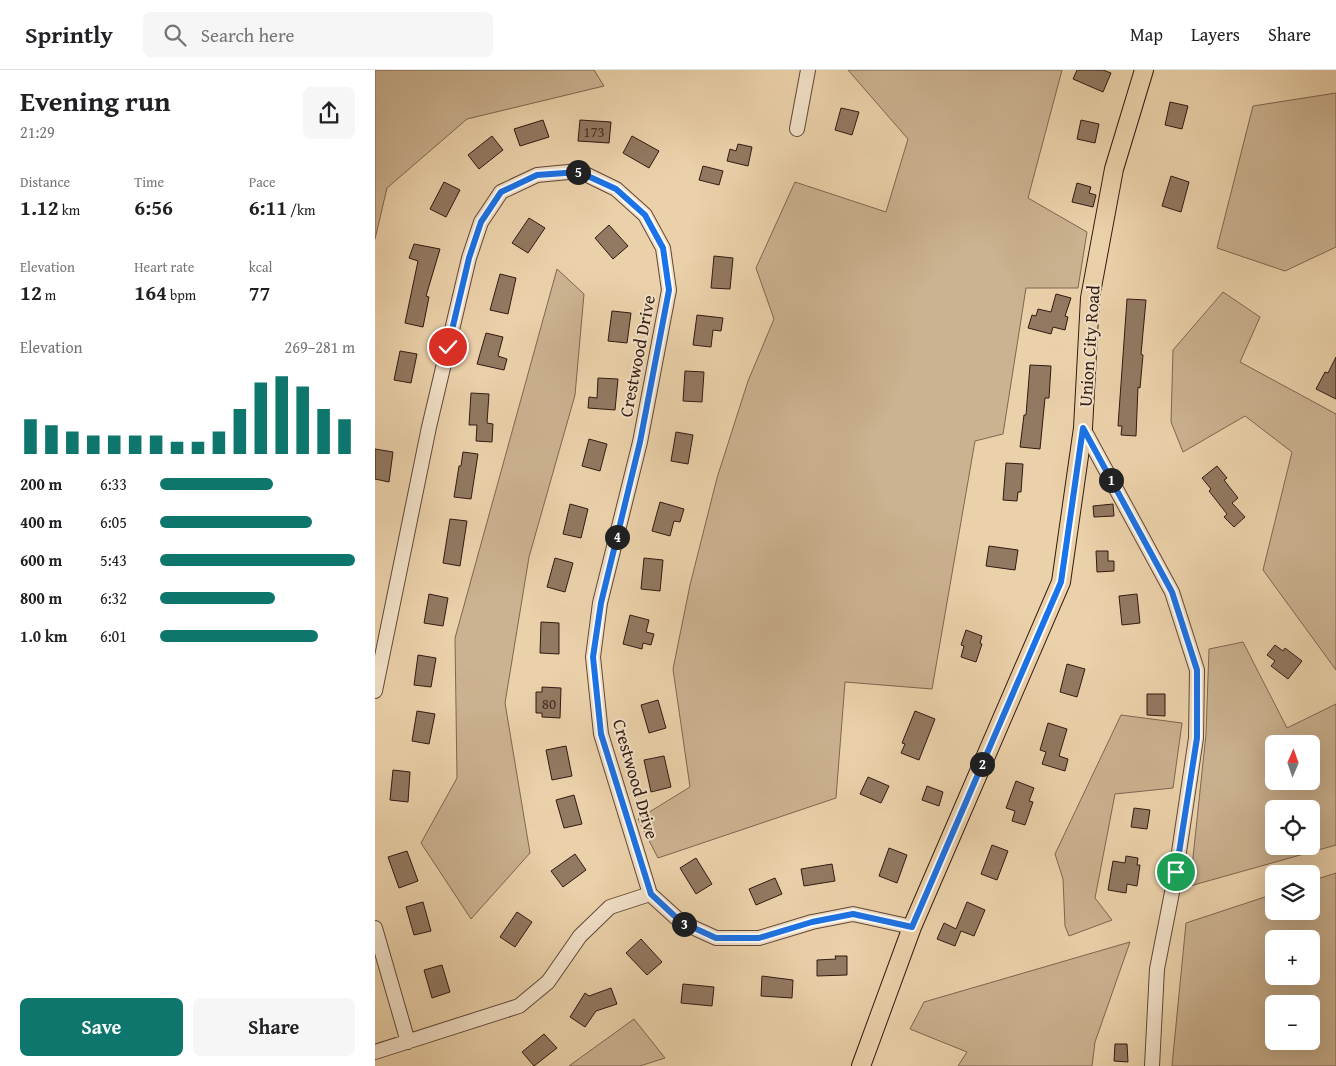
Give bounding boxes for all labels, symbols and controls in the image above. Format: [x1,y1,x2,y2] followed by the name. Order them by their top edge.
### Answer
[143,12,493,57] search box
[25,17,113,52] text: Sprintly
[161,21,189,49] icon: search
[201,21,294,49] text: Search here
[1130,21,1163,48] text: Map
[1191,21,1240,48] text: Layers
[1268,21,1311,48] text: Share
[20,80,171,121] text: Evening run
[303,87,355,139] button: share
[20,120,55,144] text: 21:29
[583,121,605,142] house number: 173
[565,160,591,184] pin: 5
[575,162,582,182] text: 5
[20,172,70,192] text: Distance
[134,172,164,192] text: Time
[249,172,276,192] text: Pace
[20,192,59,223] text: 1.12
[134,192,173,223] text: 6:56
[249,192,287,223] text: 6:11
[59,200,80,220] text: km
[287,200,315,220] text: /km
[20,257,75,277] text: Elevation
[134,257,194,277] text: Heart rate
[249,257,273,277] text: kcal
[20,277,42,308] text: 12
[134,277,167,308] text: 164
[249,277,270,308] text: 77
[1071,284,1107,408] street label: Union City Road
[42,285,56,305] text: m
[167,285,196,305] text: bpm
[612,293,662,419] street label: Crestwood Drive
[427,326,469,368] pin
[434,333,462,361] icon: check
[20,335,83,359] text: Elevation
[285,335,355,359] text: 269–281 m
[1099,468,1123,492] pin: 1
[1108,470,1115,490] text: 1
[20,472,62,496] text: 200 m
[100,472,127,496] text: 6:33
[20,510,62,534] text: 400 m
[100,510,127,534] text: 6:05
[605,524,629,550] pin: 4
[614,527,621,547] text: 4
[20,548,62,572] text: 600 m
[100,548,127,572] text: 5:43
[20,586,62,610] text: 800 m
[100,586,127,610] text: 6:32
[20,624,67,648] text: 1.0 km
[100,624,127,648] text: 6:01
[542,693,556,714] house number: 80
[606,716,666,842] street label: Crestwood Drive
[1265,735,1320,790] north arrow
[1265,735,1320,1050] map controls
[969,752,995,776] pin: 2
[979,754,986,774] text: 2
[1265,800,1320,855] button: locate
[1155,851,1197,893] pin
[1162,858,1190,886] icon: arrive
[1265,865,1320,920] button: layers
[671,912,697,936] pin: 3
[681,914,688,934] text: 3
[1265,930,1320,985] button: +
[1265,995,1320,1050] button: −
[20,998,183,1056] button: Save
[193,998,355,1056] button: Share

